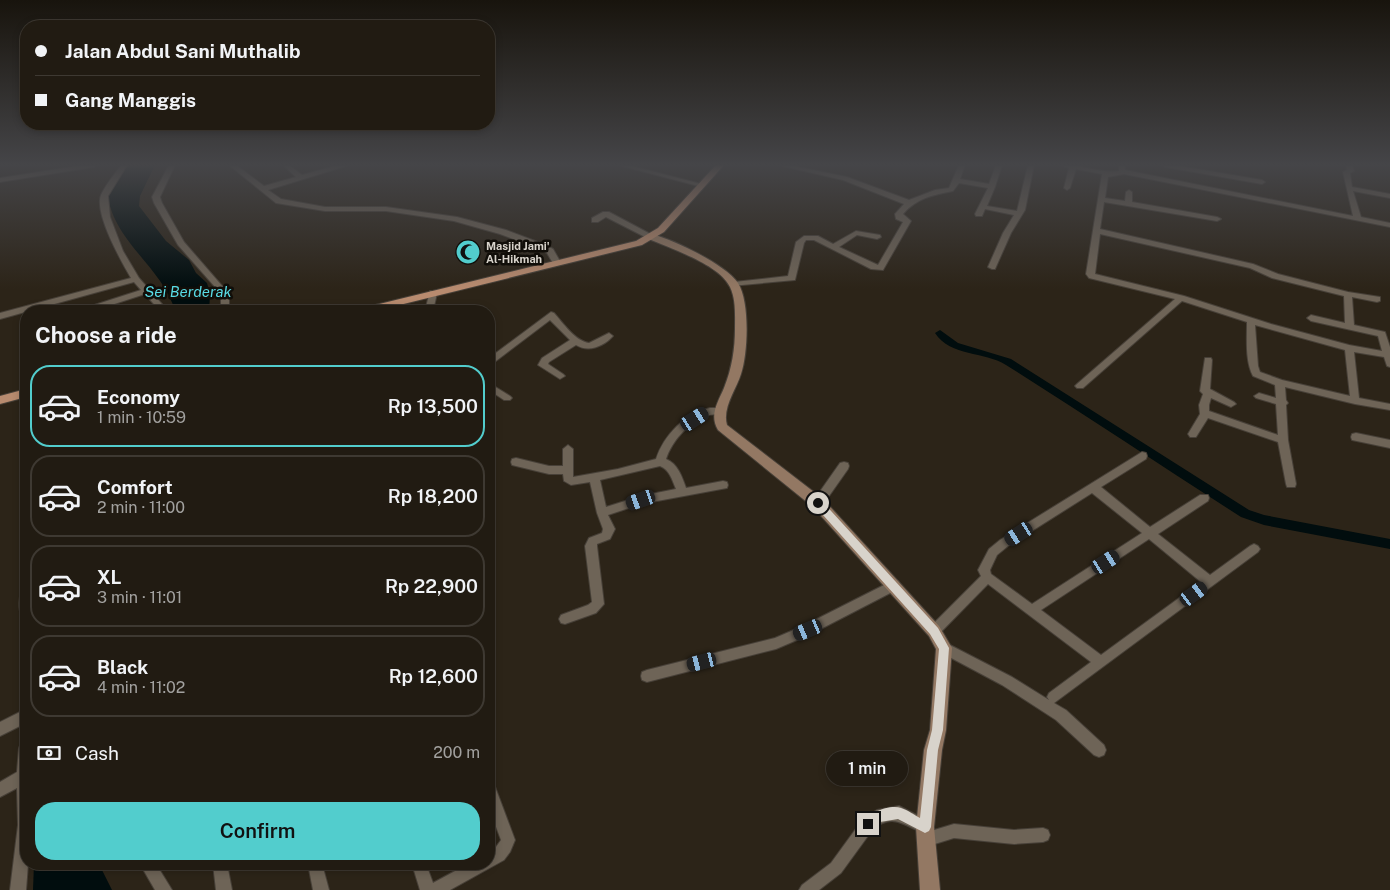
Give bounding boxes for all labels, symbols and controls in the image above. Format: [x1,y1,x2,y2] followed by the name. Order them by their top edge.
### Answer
[65,40,301,62] text: Jalan Abdul Sani Muthalib
[65,89,196,111] text: Gang Manggis
[455,239,481,265] mosque icon: Masjid Jami' Al-Hikmah
[486,240,550,265] place label: Masjid Jami' Al-Hikmah
[144,283,232,300] water label: Sei Berderak
[35,322,177,348] text: Choose a ride
[37,384,82,429] icon: car
[97,386,180,408] text: Economy
[388,395,478,417] text: Rp 13,500
[678,405,711,433] car
[97,408,186,427] text: 1 min · 10:59
[37,474,82,519] icon: car
[97,476,173,498] text: Comfort
[388,485,478,507] text: Rp 18,200
[624,488,657,512] car
[807,492,829,514] route start
[97,498,185,517] text: 2 min · 11:00
[1002,520,1035,548] car
[1089,548,1122,576] car
[37,564,82,609] icon: car
[97,566,122,588] text: XL
[385,575,478,597] text: Rp 22,900
[1177,579,1210,609] car
[97,588,182,607] text: 3 min · 11:01
[791,617,824,643] car
[685,651,718,673] car
[37,654,82,699] icon: car
[97,656,148,678] text: Black
[389,665,478,687] text: Rp 12,600
[97,678,185,697] text: 4 min · 11:02
[35,739,63,767] icon: cash
[75,742,119,764] text: Cash
[433,743,480,762] text: 200 m
[827,752,909,786] callout: 1 min
[848,759,886,778] text: 1 min
[35,802,480,860] button: Confirm
[857,813,879,835] route end

